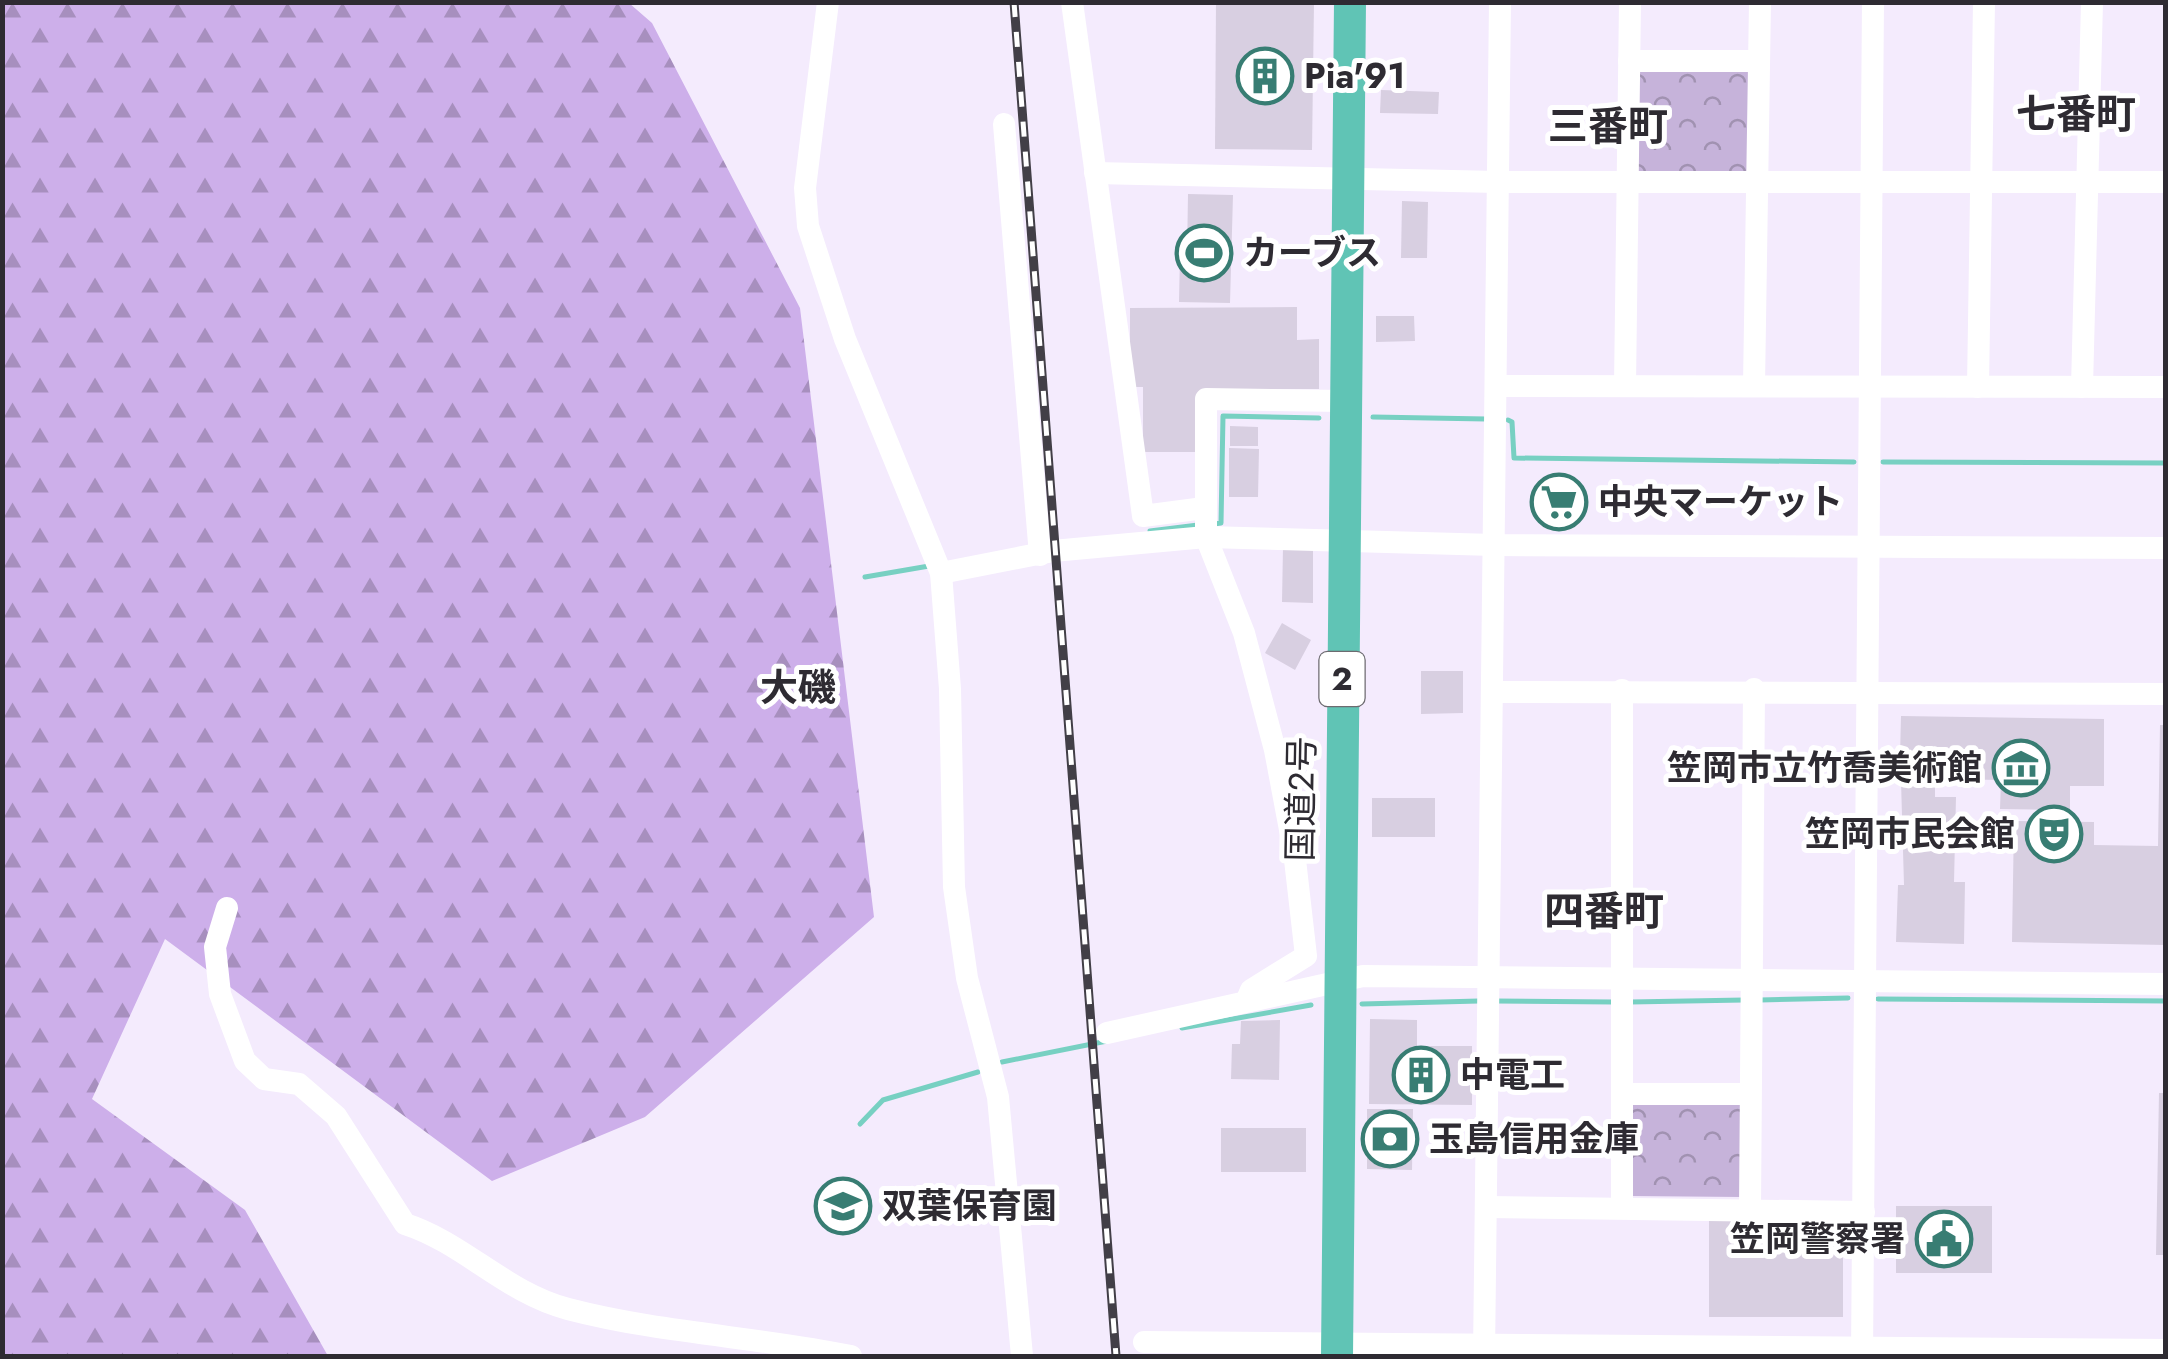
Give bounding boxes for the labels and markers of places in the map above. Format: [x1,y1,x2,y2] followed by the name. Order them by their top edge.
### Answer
[1235,46,1295,106] building icon: Pia'91
[1304,51,1405,101] place label: Pia'91
[1174,223,1234,283] sports icon: カーブス
[1243,228,1381,278] place label: カーブス
[1529,472,1589,532] supermarket icon: 中央マーケット
[1598,477,1843,527] place label: 中央マーケット
[1991,738,2051,798] museum icon: 笠岡市立竹喬美術館
[1667,743,1982,793] place label: 笠岡市立竹喬美術館
[2024,804,2084,864] theatre icon: 笠岡市民会館
[1805,809,2015,859] place label: 笠岡市民会館
[1391,1045,1451,1105] building icon: 中電工
[1460,1050,1565,1100] place label: 中電工
[1360,1109,1420,1169] bank icon: 玉島信用金庫
[1429,1114,1639,1164] place label: 玉島信用金庫
[813,1176,873,1236] school or university icon: 双葉保育園
[882,1181,1057,1231] place label: 双葉保育園
[1914,1209,1974,1269] public building icon: 笠岡警察署
[1730,1214,1905,1264] place label: 笠岡警察署

